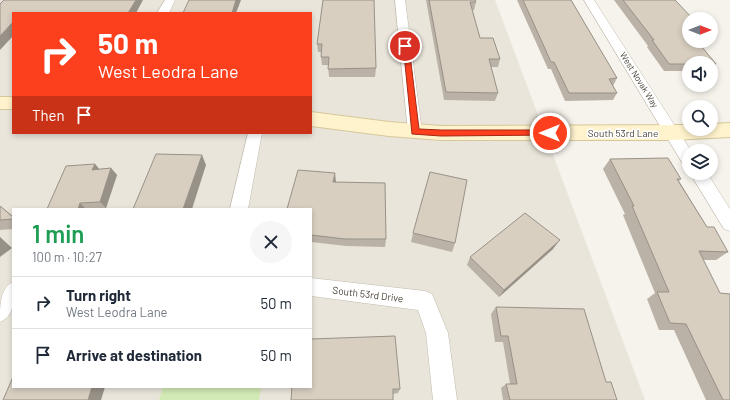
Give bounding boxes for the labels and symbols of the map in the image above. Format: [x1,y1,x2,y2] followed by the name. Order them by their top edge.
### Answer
[682,12,718,48] north arrow
[388,29,422,63] pin
[618,50,661,110] street label: West Novak Way
[529,112,571,154] position arrow
[588,127,658,139] street label: South 53rd Lane
[332,284,404,304] street label: South 53rd Drive

